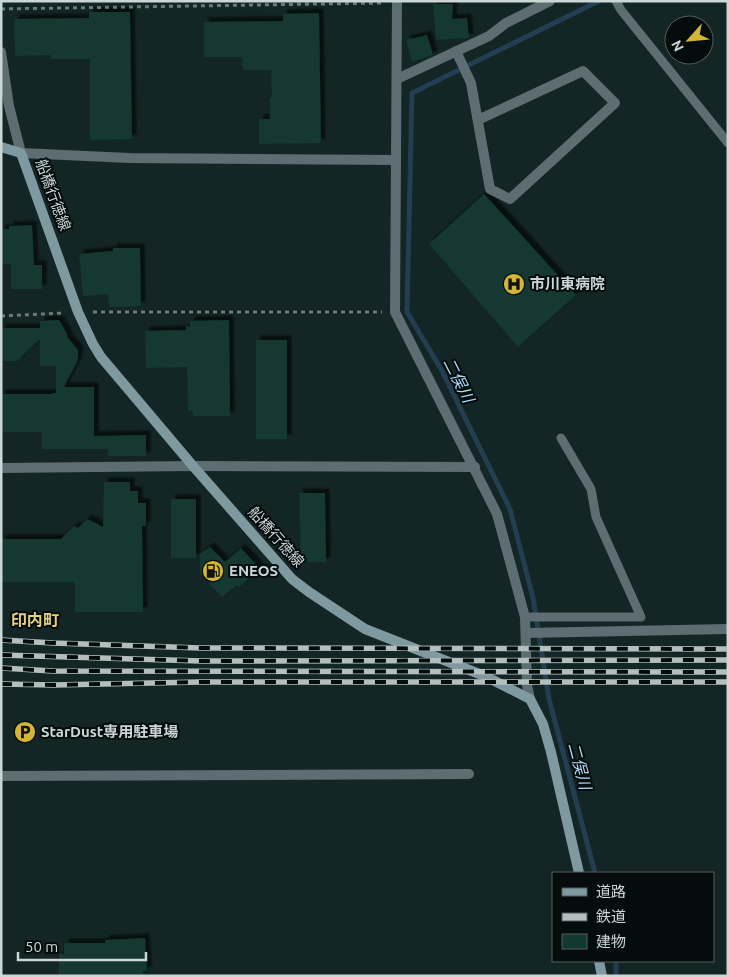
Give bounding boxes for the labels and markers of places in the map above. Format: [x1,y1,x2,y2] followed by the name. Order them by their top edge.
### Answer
[502,272,526,296] hospital icon: 市川東病院
[530,275,605,292] place label: 市川東病院
[201,559,225,583] fuel station icon: ENEOS
[229,562,278,579] place label: ENEOS
[13,720,37,744] parking icon: StarDust専用駐車場
[41,723,178,740] place label: StarDust専用駐車場

